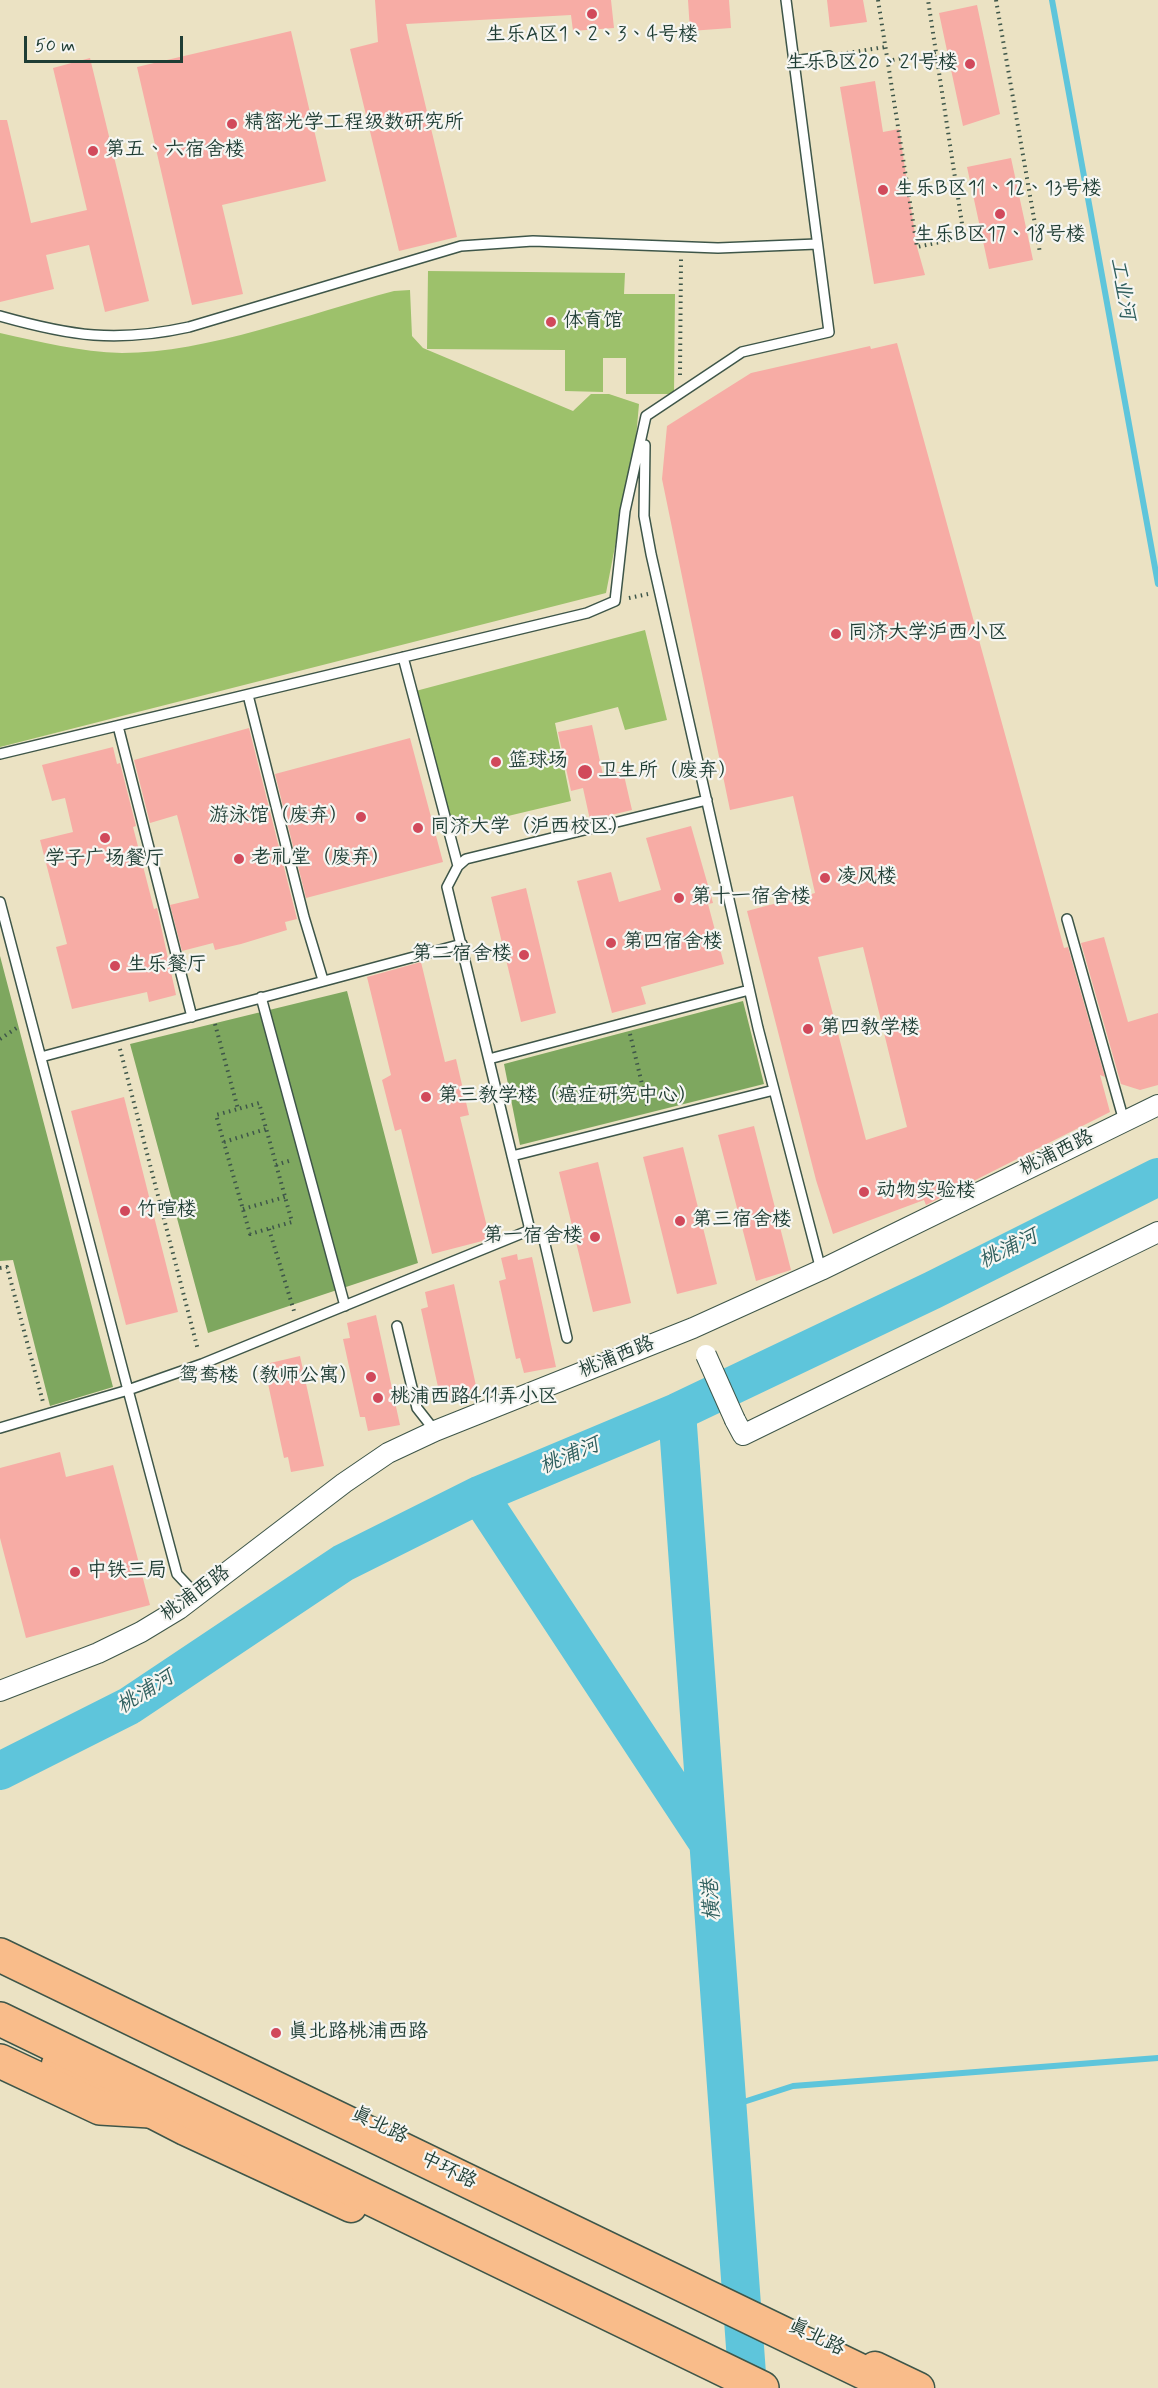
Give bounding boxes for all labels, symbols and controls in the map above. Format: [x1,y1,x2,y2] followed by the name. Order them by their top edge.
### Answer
[585,7,599,21] marker: 生乐A区1、2、3、4号楼
[27,24,186,62] scale bar
[486,24,698,48] place label: 生乐A区1、2、3、4号楼
[35,34,75,58] text: 50 m
[786,52,958,76] place label: 生乐B区20、21号楼
[963,57,977,71] marker: 生乐B区20、21号楼
[244,112,464,136] place label: 精密光学工程级数研究所
[225,117,239,131] marker: 精密光学工程级数研究所
[105,139,245,163] place label: 第五、六宿舍楼
[86,144,100,158] marker: 第五、六宿舍楼
[895,178,1102,202] place label: 生乐B区11、12、13号楼
[876,183,890,197] marker: 生乐B区11、12、13号楼
[993,207,1007,221] marker: 生乐B区17、18号楼
[914,224,1086,248] place label: 生乐B区17、18号楼
[1103,256,1139,322] water label: 工业河
[563,310,623,334] place label: 体育馆
[544,315,558,329] marker: 体育馆
[848,622,1008,646] place label: 同济大学沪西小区
[829,627,843,641] marker: 同济大学沪西小区
[508,750,568,774] place label: 篮球场
[489,755,503,769] marker: 篮球场
[598,760,738,784] place label: 卫生所（废弃）
[576,763,594,781] marker: 卫生所（废弃）
[209,805,349,829] place label: 游泳馆（废弃）
[354,810,368,824] marker: 游泳馆（废弃）
[430,816,630,840] place label: 同济大学（沪西校区）
[411,821,425,835] marker: 同济大学（沪西校区）
[98,831,112,845] marker: 学子广场餐厅
[251,847,391,871] place label: 老礼堂（废弃）
[45,848,165,872] place label: 学子广场餐厅
[232,852,246,866] marker: 老礼堂（废弃）
[837,866,897,890] place label: 凌风楼
[818,871,832,885] marker: 凌风楼
[691,886,811,910] place label: 第十一宿舍楼
[672,891,686,905] marker: 第十一宿舍楼
[623,931,723,955] place label: 第四宿舍楼
[604,936,618,950] marker: 第四宿舍楼
[412,943,512,967] place label: 第二宿舍楼
[517,948,531,962] marker: 第二宿舍楼
[127,954,207,978] place label: 生乐餐厅
[108,959,122,973] marker: 生乐餐厅
[820,1017,920,1041] place label: 第四教学楼
[801,1022,815,1036] marker: 第四教学楼
[438,1085,698,1109] place label: 第三教学楼（癌症研究中心）
[419,1090,433,1104] marker: 第三教学楼（癌症研究中心）
[1016,1126,1098,1182] street label: 桃浦西路
[876,1180,976,1204] place label: 动物实验楼
[857,1185,871,1199] marker: 动物实验楼
[137,1199,197,1223] place label: 竹喧楼
[118,1204,132,1218] marker: 竹喧楼
[692,1209,792,1233] place label: 第三宿舍楼
[673,1214,687,1228] marker: 第三宿舍楼
[483,1225,583,1249] place label: 第一宿舍楼
[975,1225,1043,1275] water label: 桃浦河
[588,1230,602,1244] marker: 第一宿舍楼
[575,1332,659,1384] street label: 桃浦西路
[179,1365,359,1389] place label: 鸳鸯楼（教师公寓）
[364,1370,378,1384] marker: 鸳鸯楼（教师公寓）
[390,1386,558,1410] place label: 桃浦西路411弄小区
[371,1391,385,1405] marker: 桃浦西路411弄小区
[536,1433,604,1481] water label: 桃浦河
[87,1560,167,1584] place label: 中铁三局
[157,1561,235,1627] street label: 桃浦西路
[68,1565,82,1579] marker: 中铁三局
[113,1666,179,1720] water label: 桃浦河
[699,1878,727,1922] water label: 横港
[288,2021,428,2045] place label: 真北路桃浦西路
[269,2026,283,2040] marker: 真北路桃浦西路
[347,2102,411,2150] street label: 真北路
[416,2147,480,2195] street label: 中环路
[784,2314,848,2362] street label: 真北路

